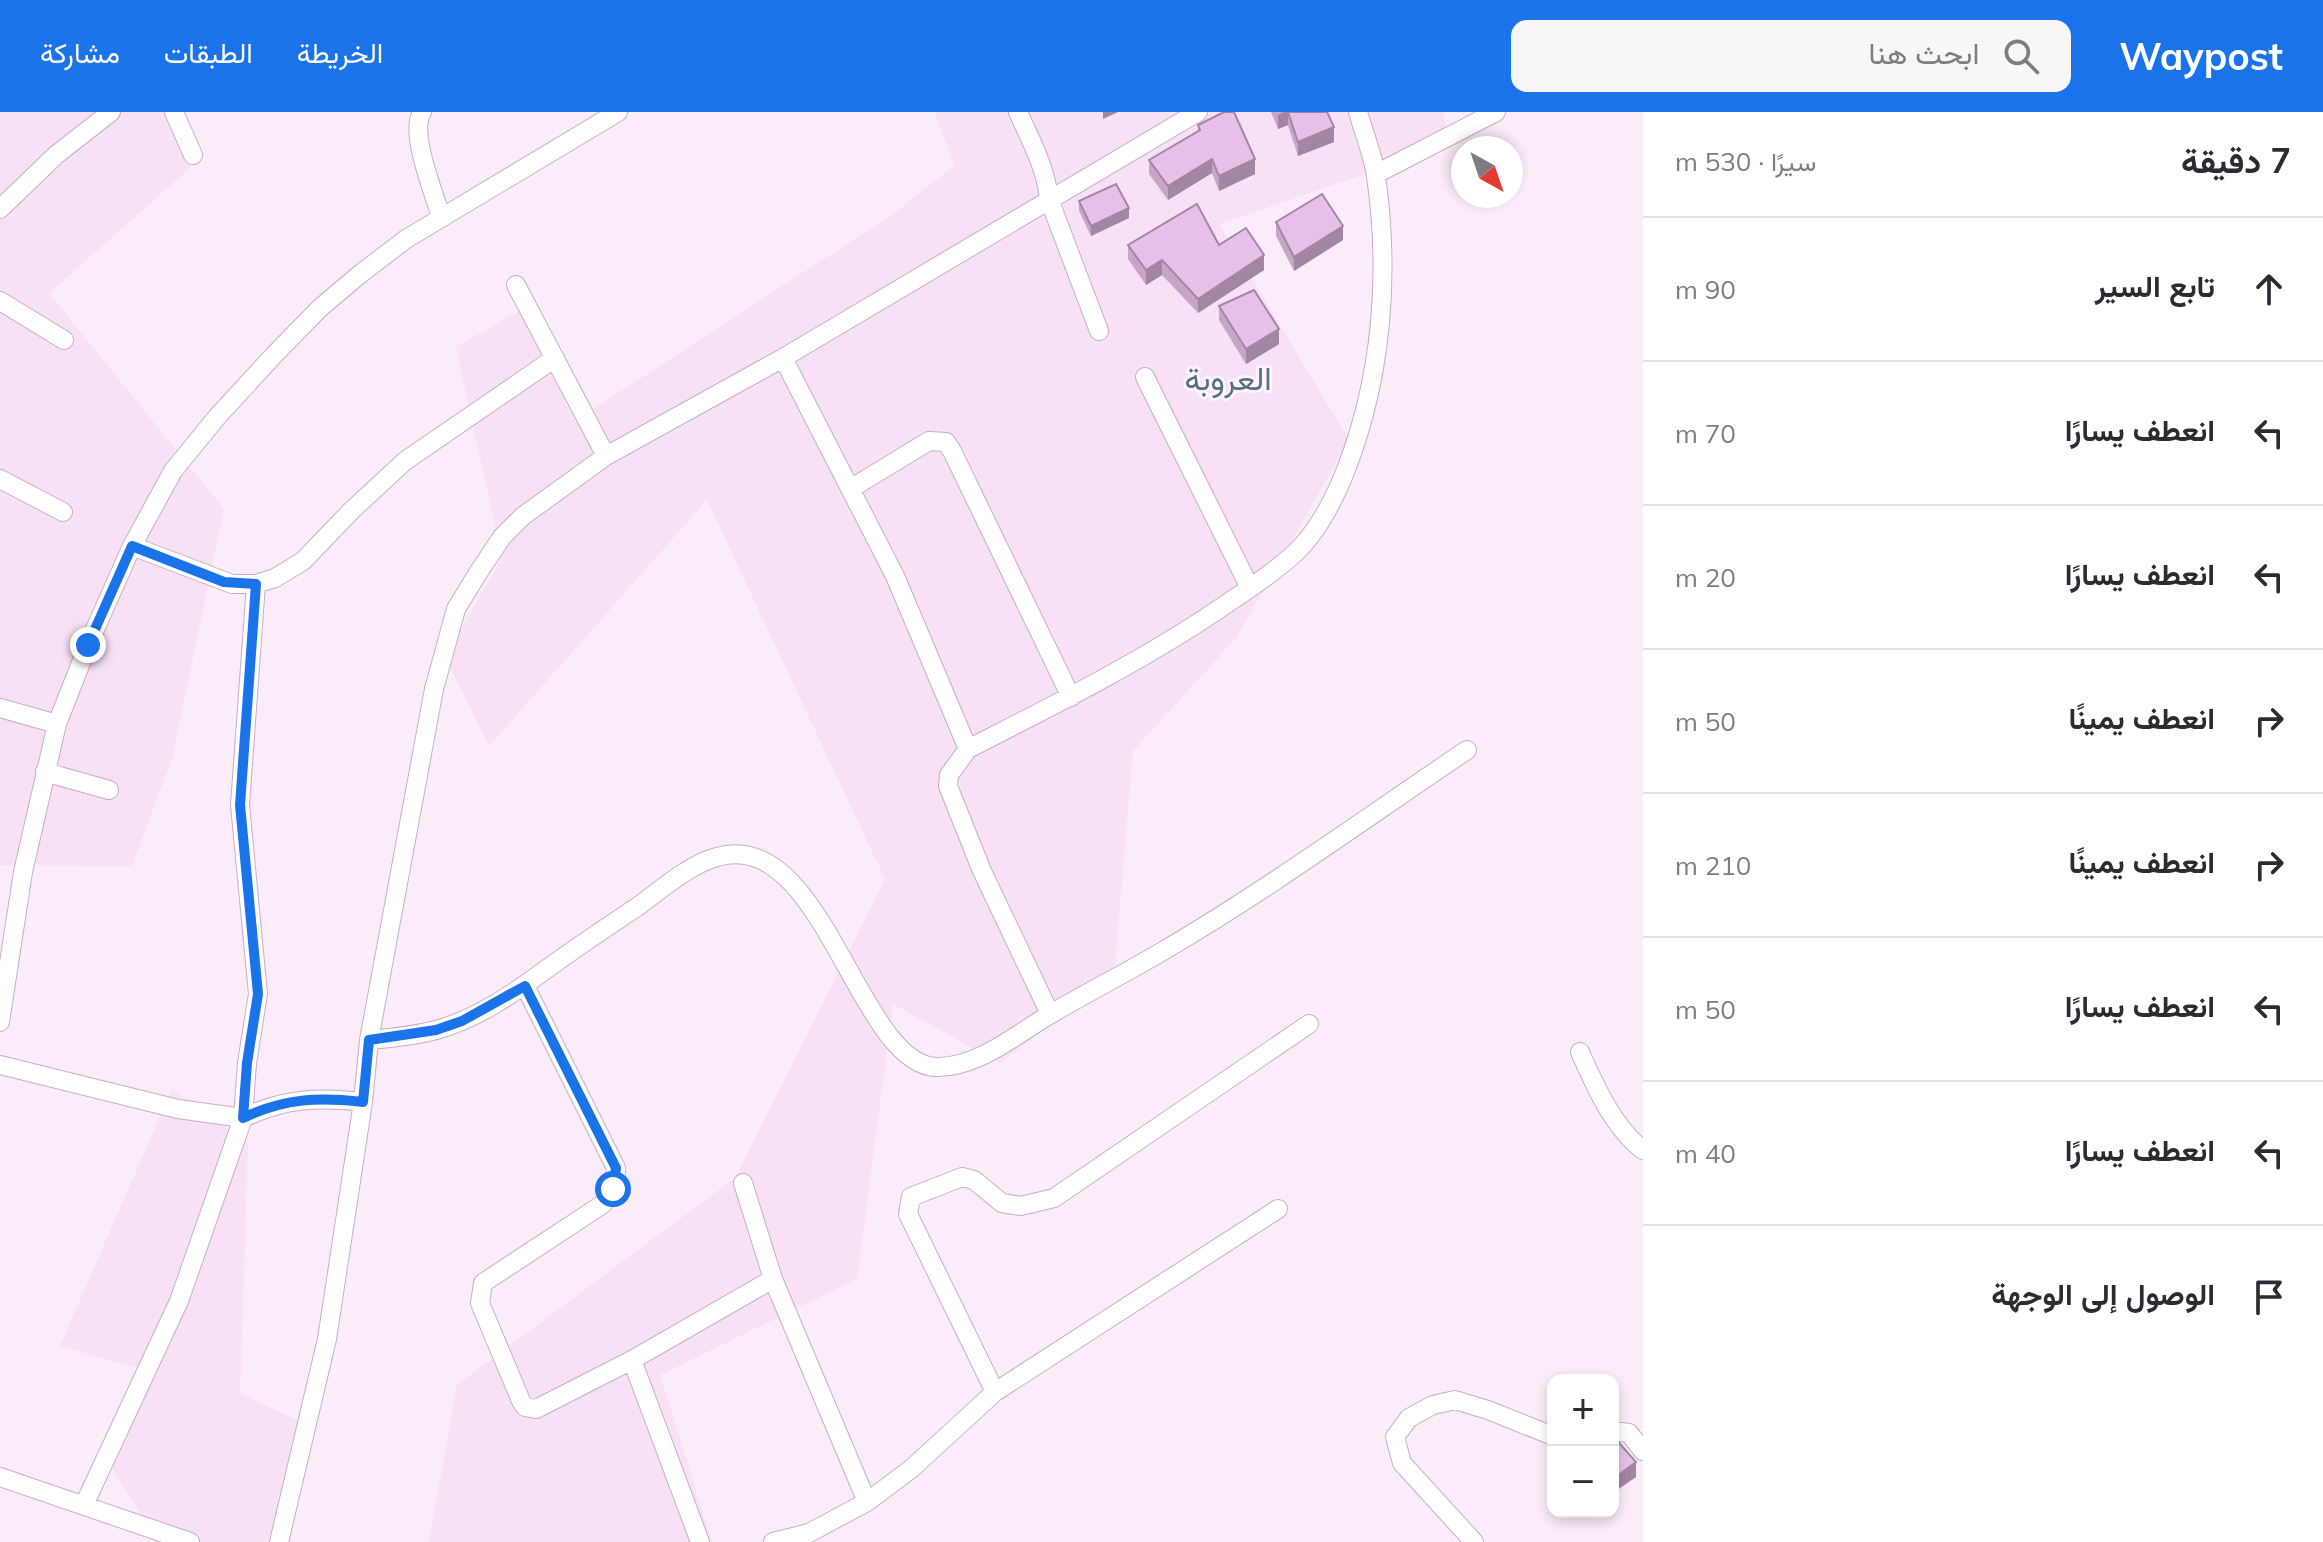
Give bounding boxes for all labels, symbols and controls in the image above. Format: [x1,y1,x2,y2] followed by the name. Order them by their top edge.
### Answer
[1511,20,2071,92] search box
[2119,32,2283,80] text: Waypost
[1869,34,1979,72] text: ابحث هنا
[1999,34,2043,78] icon: search
[40,35,120,70] text: مشاركة
[164,35,253,70] text: الطبقات
[297,35,383,70] text: الخريطة
[1451,136,1523,208] north arrow
[2181,139,2291,182] text: 7 دقيقة
[1675,145,1816,178] text: سيرًا · 530 m
[2095,267,2215,305] text: تابع السير
[2247,267,2291,311] icon: ahead
[1675,273,1736,306] text: 90 m
[1184,358,1272,399] district label: العروبة
[2065,411,2215,449] text: انعطف يسارًا
[2247,411,2291,455] icon: left
[1675,417,1736,450] text: 70 m
[2065,555,2215,593] text: انعطف يسارًا
[2247,555,2291,599] icon: left
[1675,561,1736,594] text: 20 m
[70,627,106,663] route end
[2069,699,2215,737] text: انعطف يمينًا
[2247,699,2291,743] icon: right
[1675,705,1736,738] text: 50 m
[2069,843,2215,881] text: انعطف يمينًا
[2247,843,2291,887] icon: right
[1675,849,1751,882] text: 210 m
[2065,987,2215,1025] text: انعطف يسارًا
[2247,987,2291,1031] icon: left
[1675,993,1736,1026] text: 50 m
[2065,1131,2215,1169] text: انعطف يسارًا
[2247,1131,2291,1175] icon: left
[1675,1137,1736,1170] text: 40 m
[595,1171,631,1207] route start
[1991,1275,2215,1313] text: الوصول إلى الوجهة
[2247,1275,2291,1319] icon: arrive
[1547,1374,1619,1518] map controls
[1547,1374,1619,1446] button: +
[1547,1446,1619,1518] button: −

